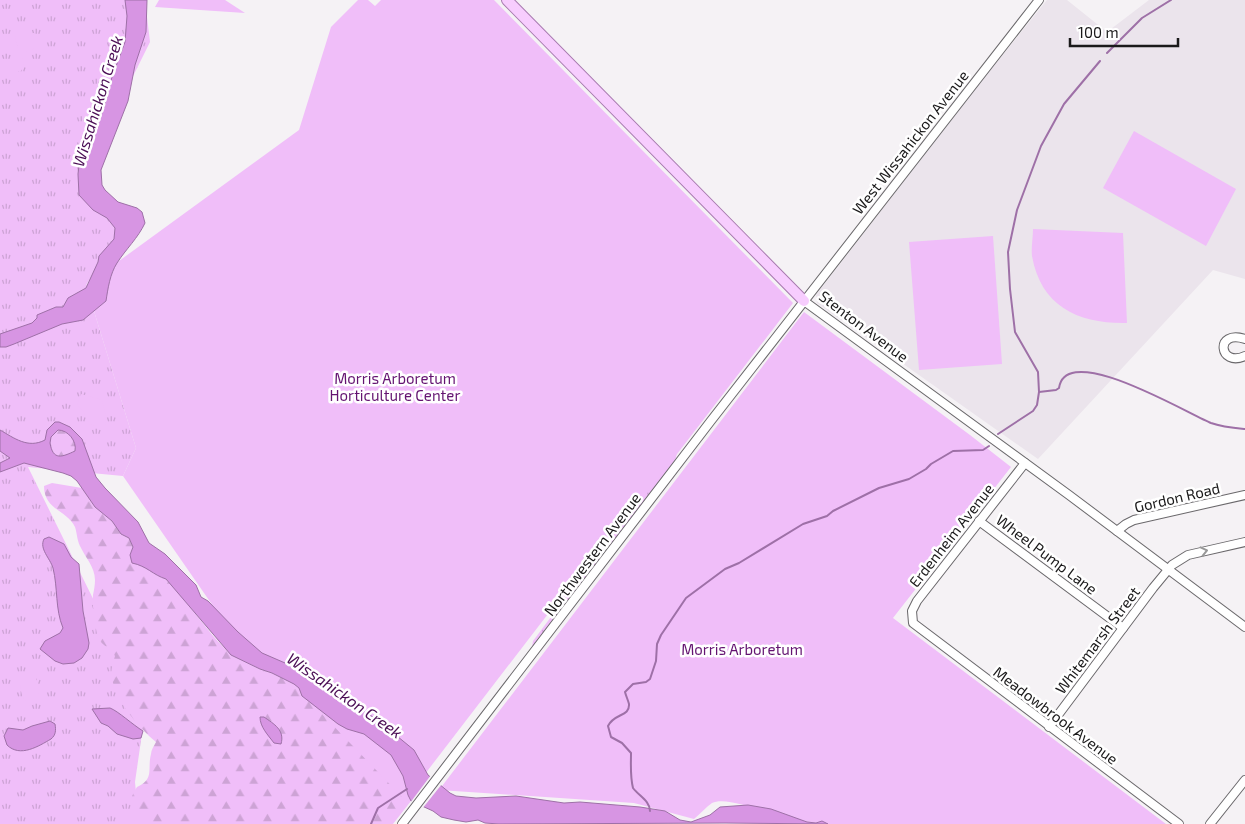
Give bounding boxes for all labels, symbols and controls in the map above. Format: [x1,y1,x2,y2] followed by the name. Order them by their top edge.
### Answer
[1070,15,1178,47] scale bar
[1078,23,1119,41] text: 100 m
[68,33,126,169] water label: Wissahickon Creek
[848,66,972,218] street label: West Wissahickon Avenue
[816,287,912,365] street label: Stenton Avenue
[330,369,460,404] park label: Morris Arboretum Horticulture Center
[1132,478,1222,516] street label: Gordon Road
[905,480,997,590] street label: Erdenheim Avenue
[540,489,644,619] street label: Northwestern Avenue
[993,510,1101,598] street label: Wheel Pump Lane
[1200,547,1209,557] one-way arrow
[1051,583,1143,697] street label: Whitemarsh Street
[681,640,803,658] park label: Morris Arboretum
[284,648,406,742] water label: Wissahickon Creek
[990,662,1122,768] street label: Meadowbrook Avenue

